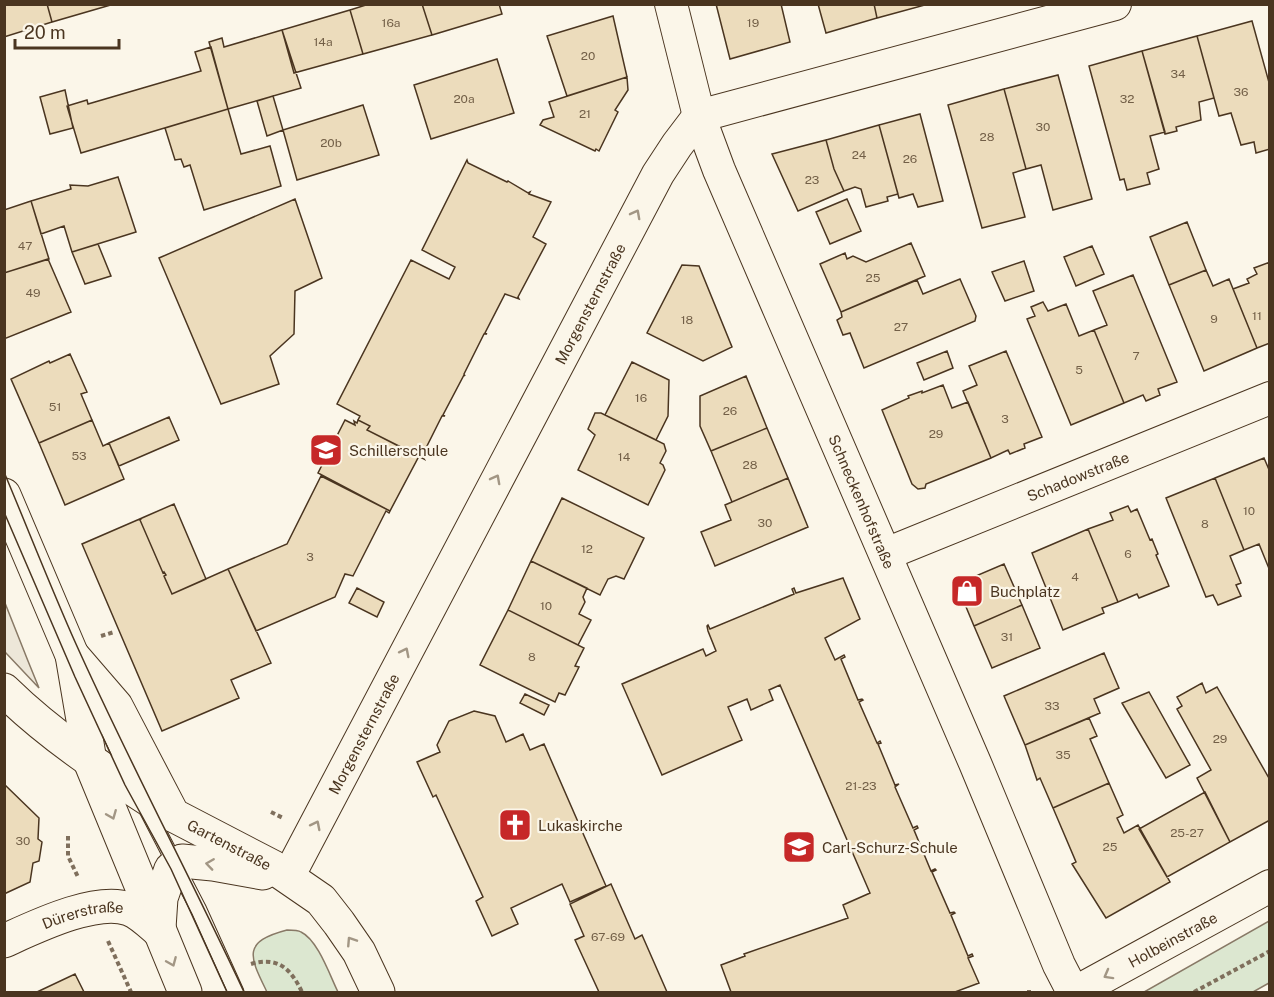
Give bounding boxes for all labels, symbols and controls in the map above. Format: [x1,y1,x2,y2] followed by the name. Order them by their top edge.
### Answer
[15,12,118,50] scale bar
[382,16,401,30] house number: 16a
[747,16,759,30] house number: 19
[24,22,66,43] text: 20 m
[313,35,333,49] house number: 14a
[581,49,595,63] house number: 20
[1170,67,1186,81] house number: 34
[1234,85,1248,99] house number: 36
[453,92,475,106] house number: 20a
[1120,92,1134,106] house number: 32
[579,107,591,121] house number: 21
[1036,120,1050,134] house number: 30
[980,130,995,144] house number: 28
[320,136,342,150] house number: 20b
[852,148,867,162] house number: 24
[903,152,917,166] house number: 26
[805,173,819,187] house number: 23
[629,210,641,221] one-way arrow
[18,239,32,253] house number: 47
[551,240,629,367] street label: Morgensternstraße
[866,271,881,285] house number: 25
[25,286,41,300] house number: 49
[1252,309,1262,323] house number: 11
[1210,312,1218,326] house number: 9
[681,313,694,327] house number: 18
[894,320,908,334] house number: 27
[1132,349,1140,363] house number: 7
[1075,363,1083,377] house number: 5
[635,391,647,405] house number: 16
[49,400,61,414] house number: 51
[723,404,737,418] house number: 26
[1001,412,1009,426] house number: 3
[929,427,943,441] house number: 29
[308,432,344,468] school or university icon: Schillerschule
[826,432,898,571] street label: Schneckenhofstraße
[349,442,448,459] place label: Schillerschule
[1024,448,1131,504] street label: Schadowstraße
[71,449,87,463] house number: 53
[618,450,631,464] house number: 14
[743,458,758,472] house number: 28
[489,475,500,486] one-way arrow
[1243,504,1255,518] house number: 10
[758,516,772,530] house number: 30
[1201,517,1209,531] house number: 8
[581,542,593,556] house number: 12
[1124,547,1132,561] house number: 6
[306,550,314,564] house number: 3
[1071,570,1079,584] house number: 4
[949,573,985,609] shop icon: Buchplatz
[990,583,1060,600] place label: Buchplatz
[540,599,552,613] house number: 10
[1001,630,1013,644] house number: 31
[398,647,410,658] one-way arrow
[528,650,536,664] house number: 8
[325,670,402,797] street label: Morgensternstraße
[1044,699,1060,713] house number: 33
[1213,732,1227,746] house number: 29
[1055,748,1071,762] house number: 35
[845,779,877,793] house number: 21-23
[497,807,533,843] church icon: Lukaskirche
[105,809,117,820] one-way arrow
[185,816,274,873] street label: Gartenstraße
[538,817,623,834] place label: Lukaskirche
[309,821,320,832] one-way arrow
[1170,826,1204,840] house number: 25-27
[781,829,817,865] school or university icon: Carl-Schurz-Schule
[16,834,30,848] house number: 30
[822,839,958,856] place label: Carl-Schurz-Schule
[1103,840,1118,854] house number: 25
[205,859,214,871] one-way arrow
[39,898,125,932] street label: Dürerstraße
[1125,908,1220,970] street label: Holbeinstraße
[591,930,625,944] house number: 67-69
[347,936,358,947] one-way arrow
[165,955,177,966] one-way arrow
[1104,968,1114,979] one-way arrow

